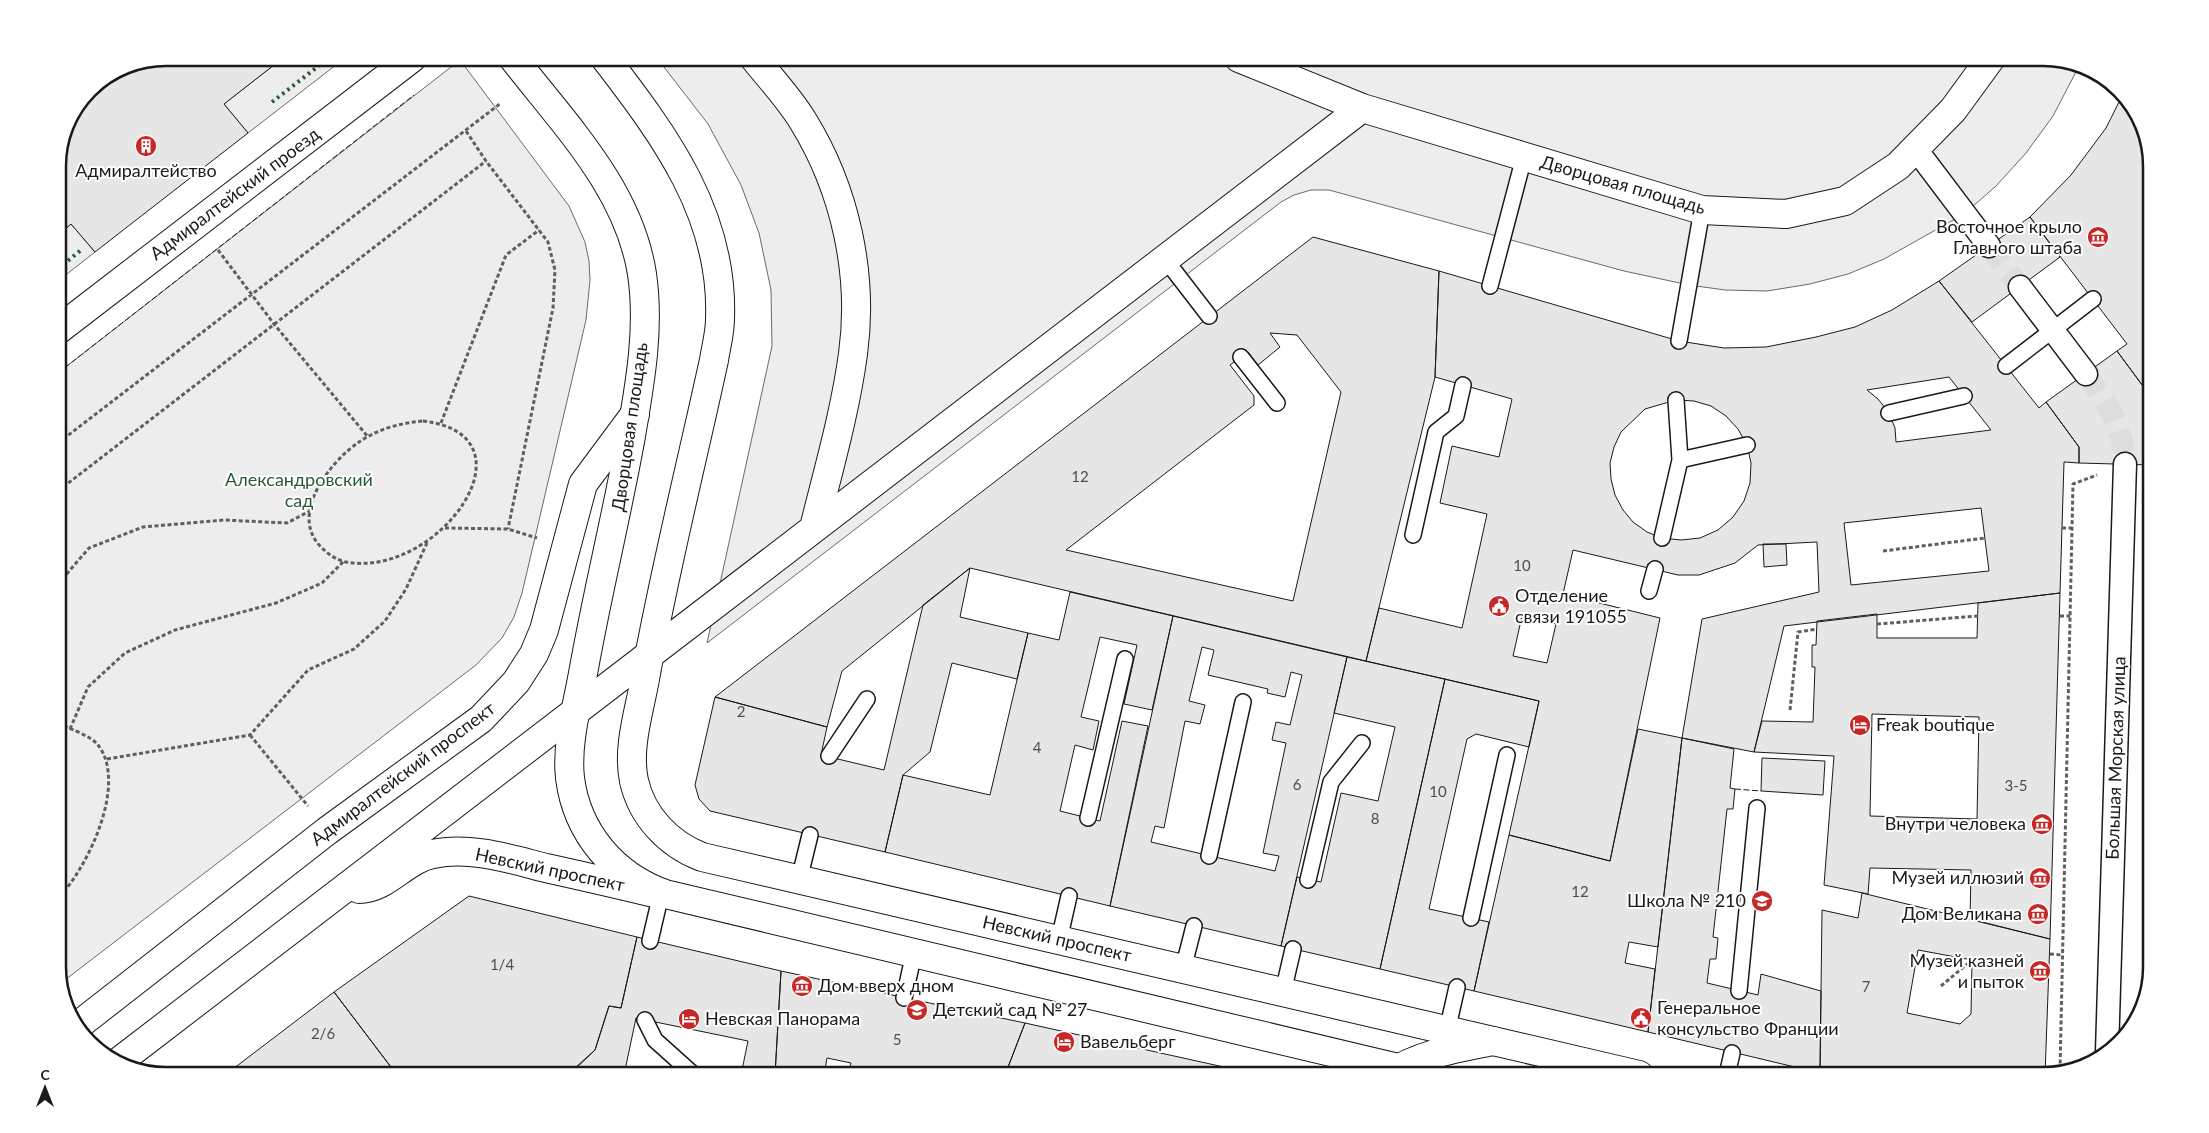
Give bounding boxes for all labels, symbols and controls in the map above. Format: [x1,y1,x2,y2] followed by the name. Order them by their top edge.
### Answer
[145,122,324,264] street label: Адмиралтейский проезд
[134,134,158,158] building icon: Адмиралтейство
[1538,150,1709,218] street label: Дворцовая площадь
[75,159,217,181] place label: Адмиралтейство
[1936,215,2082,258] place label: Восточное крыло Главного штаба
[2086,225,2110,249] museum icon: Восточное крыло Главного штаба
[606,340,652,513] street label: Дворцовая площадь
[1071,467,1089,485] house number: 12
[225,468,373,511] park label: Александровский сад
[1513,556,1531,574] house number: 10
[1515,584,1627,627] place label: Отделение связи 191055
[1487,594,1511,618] public building icon: Отделение связи 191055
[2100,656,2130,860] street label: Большая Морская улица
[306,697,499,850] street label: Адмиралтейский проспект
[737,702,745,720] house number: 2
[1848,713,1872,737] hotel icon: Freak boutique
[1876,713,1995,735] place label: Freak boutique
[1033,738,1042,756] house number: 4
[1293,775,1302,793] house number: 6
[2005,776,2027,794] house number: 3-5
[1429,782,1447,800] house number: 10
[1371,809,1379,827] house number: 8
[1885,812,2026,834] place label: Внутри человека
[2030,812,2054,836] museum icon: Внутри человека
[473,842,627,896] street label: Невский проспект
[1892,866,2024,888] place label: Музей иллюзий
[2028,866,2052,890] museum icon: Музей иллюзий
[1571,882,1589,900] house number: 12
[1627,889,1746,911] place label: Школа № 210
[1750,889,1774,913] school or university icon: Школа № 210
[1902,902,2022,924] place label: Дом Великана
[2026,902,2050,926] museum icon: Дом Великана
[981,910,1134,966] street label: Невский проспект
[1909,949,2025,992] place label: Музей казней и пыток
[490,955,514,973] house number: 1/4
[2028,959,2052,983] museum icon: Музей казней и пыток
[790,974,814,998] museum icon: Дом вверх дном
[818,974,954,996] place label: Дом вверх дном
[1862,977,1871,995] house number: 7
[1657,996,1839,1039] place label: Генеральное консульство Франции
[905,998,929,1022] school or university icon: Детский сад № 27
[933,998,1088,1020] place label: Детский сад № 27
[1629,1006,1653,1030] public building icon: Генеральное консульство Франции
[677,1007,701,1031] hotel icon: Невская Панорама
[705,1007,860,1029] place label: Невская Панорама
[311,1024,335,1042] house number: 2/6
[893,1030,901,1048] house number: 5
[1052,1030,1076,1054] hotel icon: Вавельберг
[1080,1030,1176,1052] place label: Вавельберг
[20,1063,70,1113] north arrow
[40,1066,50,1083] text: С

